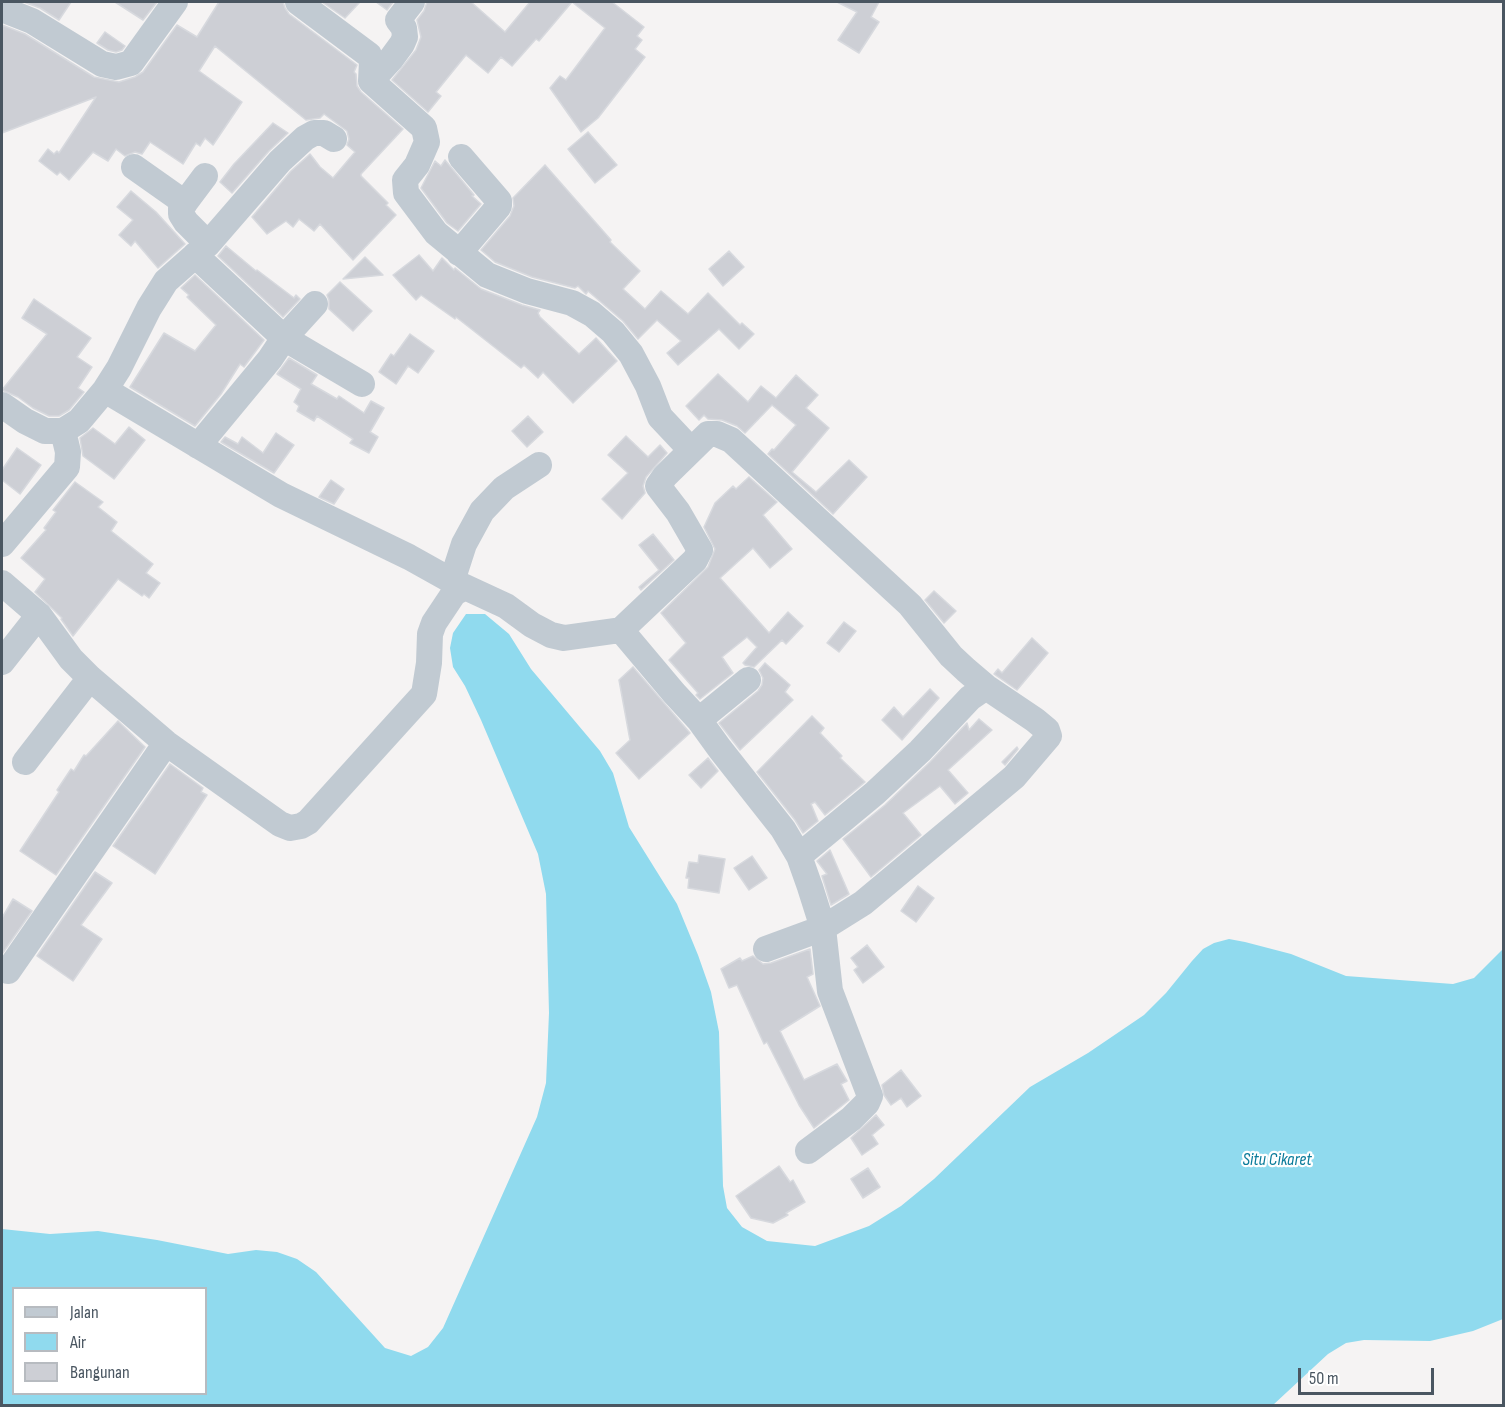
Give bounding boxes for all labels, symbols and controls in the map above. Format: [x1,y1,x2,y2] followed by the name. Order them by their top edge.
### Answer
[1242,1149,1312,1171] water label: Situ Cikaret
[12,1287,207,1395] legend
[70,1302,99,1323] text: Jalan
[70,1332,86,1353] text: Air
[1301,1356,1438,1394] scale bar
[70,1362,130,1383] text: Bangunan
[1309,1368,1339,1389] text: 50 m

